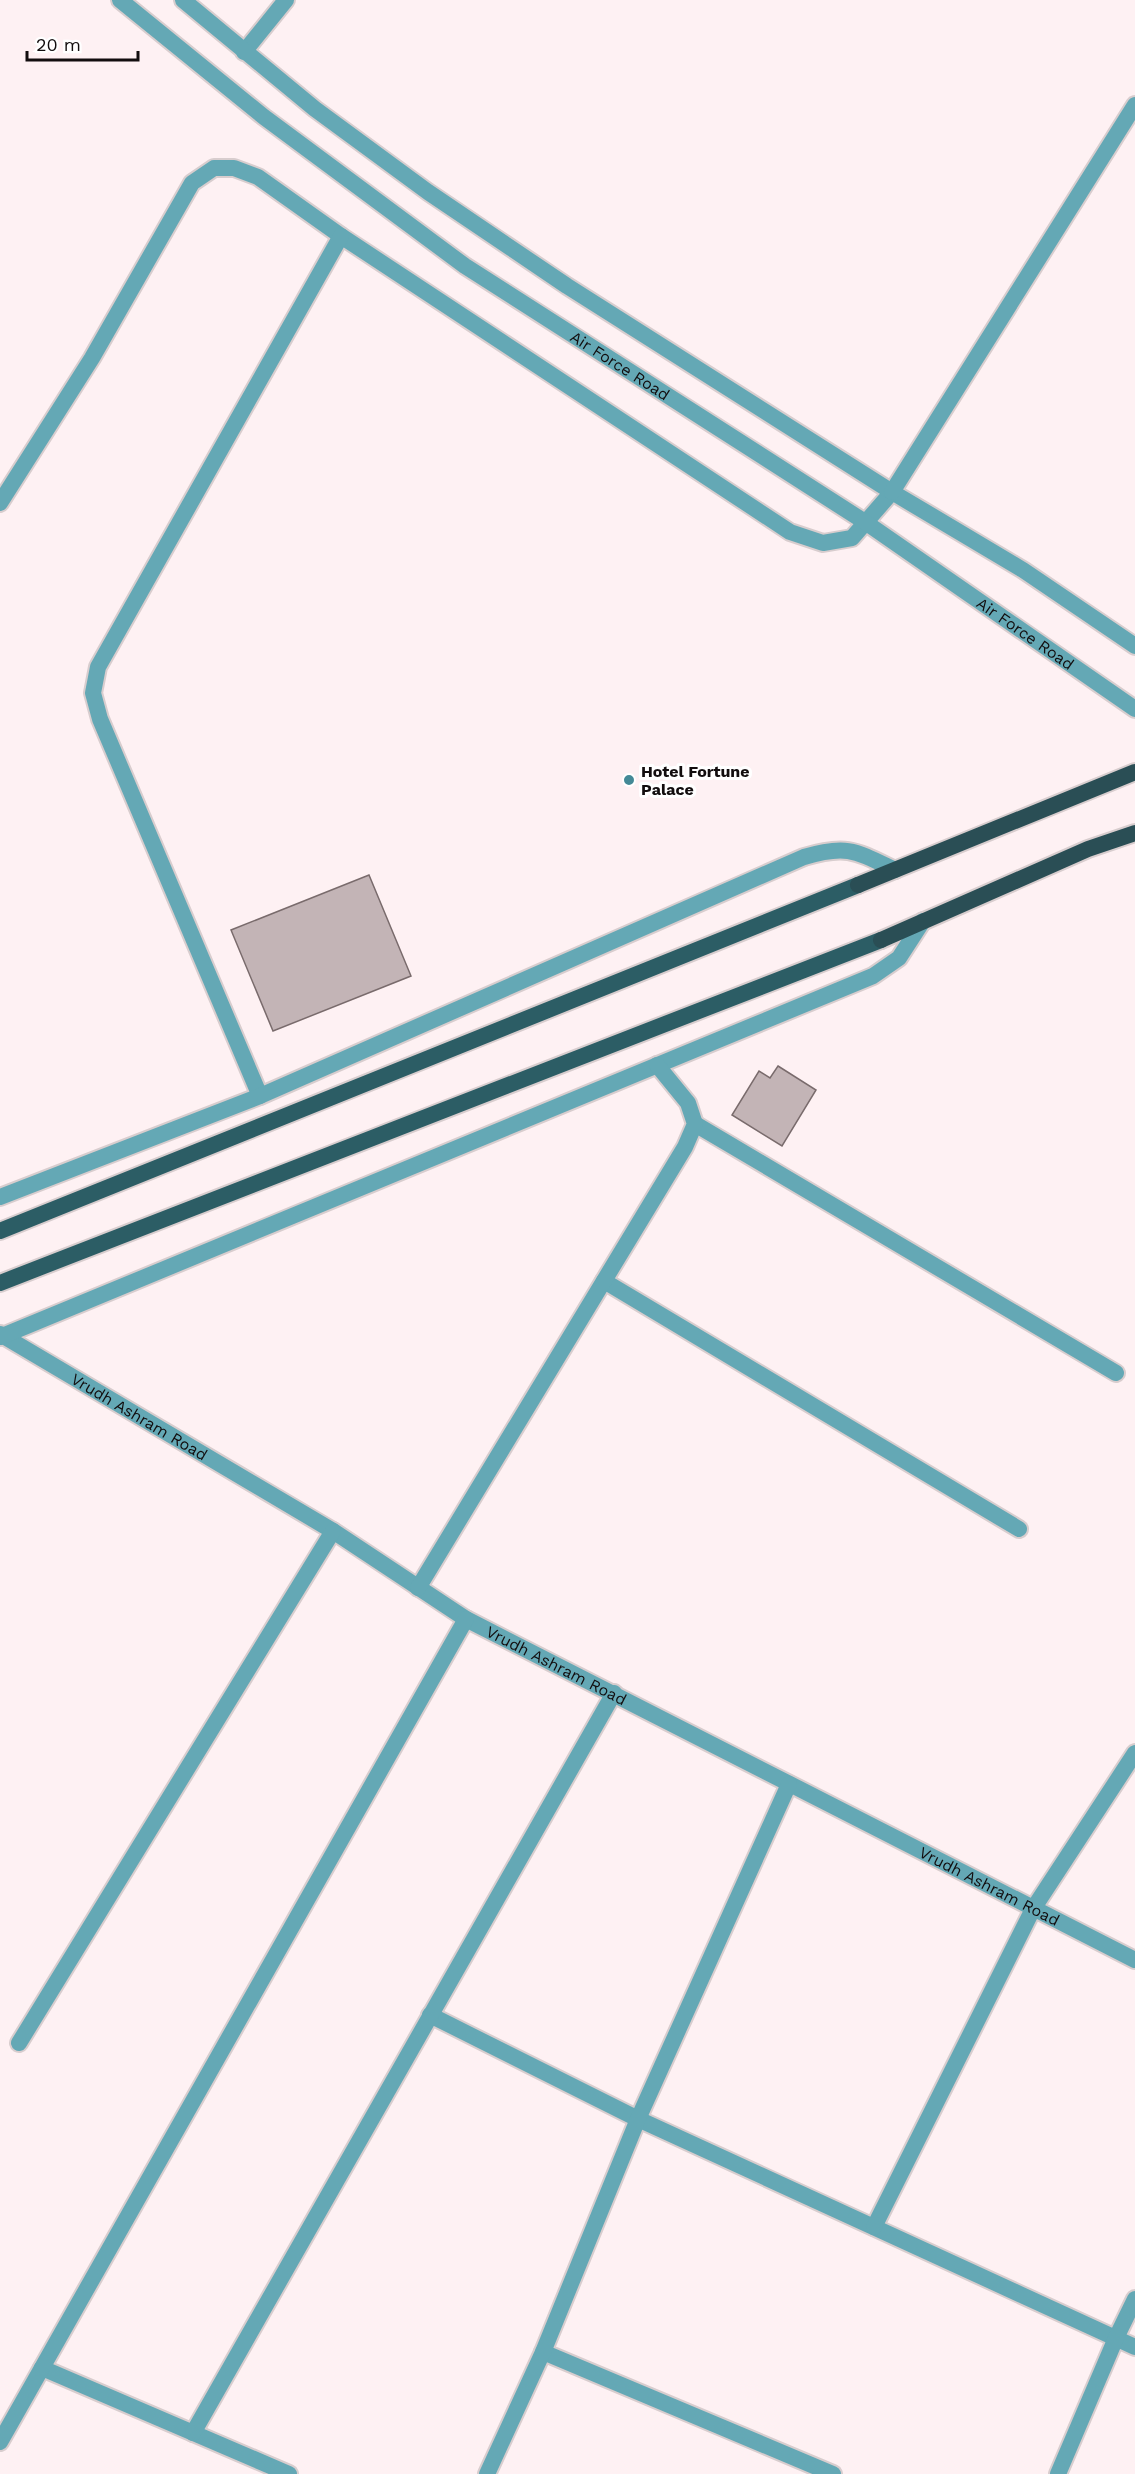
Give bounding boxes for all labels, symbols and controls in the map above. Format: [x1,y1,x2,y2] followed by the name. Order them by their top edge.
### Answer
[27,24,138,62] scale bar
[36,34,81,55] text: 20 m
[567,327,673,404] street label: Air Force Road
[973,593,1078,674] street label: Air Force Road
[641,762,750,799] place label: Hotel Fortune Palace
[622,773,636,787] marker: Hotel Fortune Palace
[68,1369,211,1465] street label: Vrudh Ashram Road
[483,1622,630,1709] street label: Vrudh Ashram Road
[916,1843,1063,1930] street label: Vrudh Ashram Road

